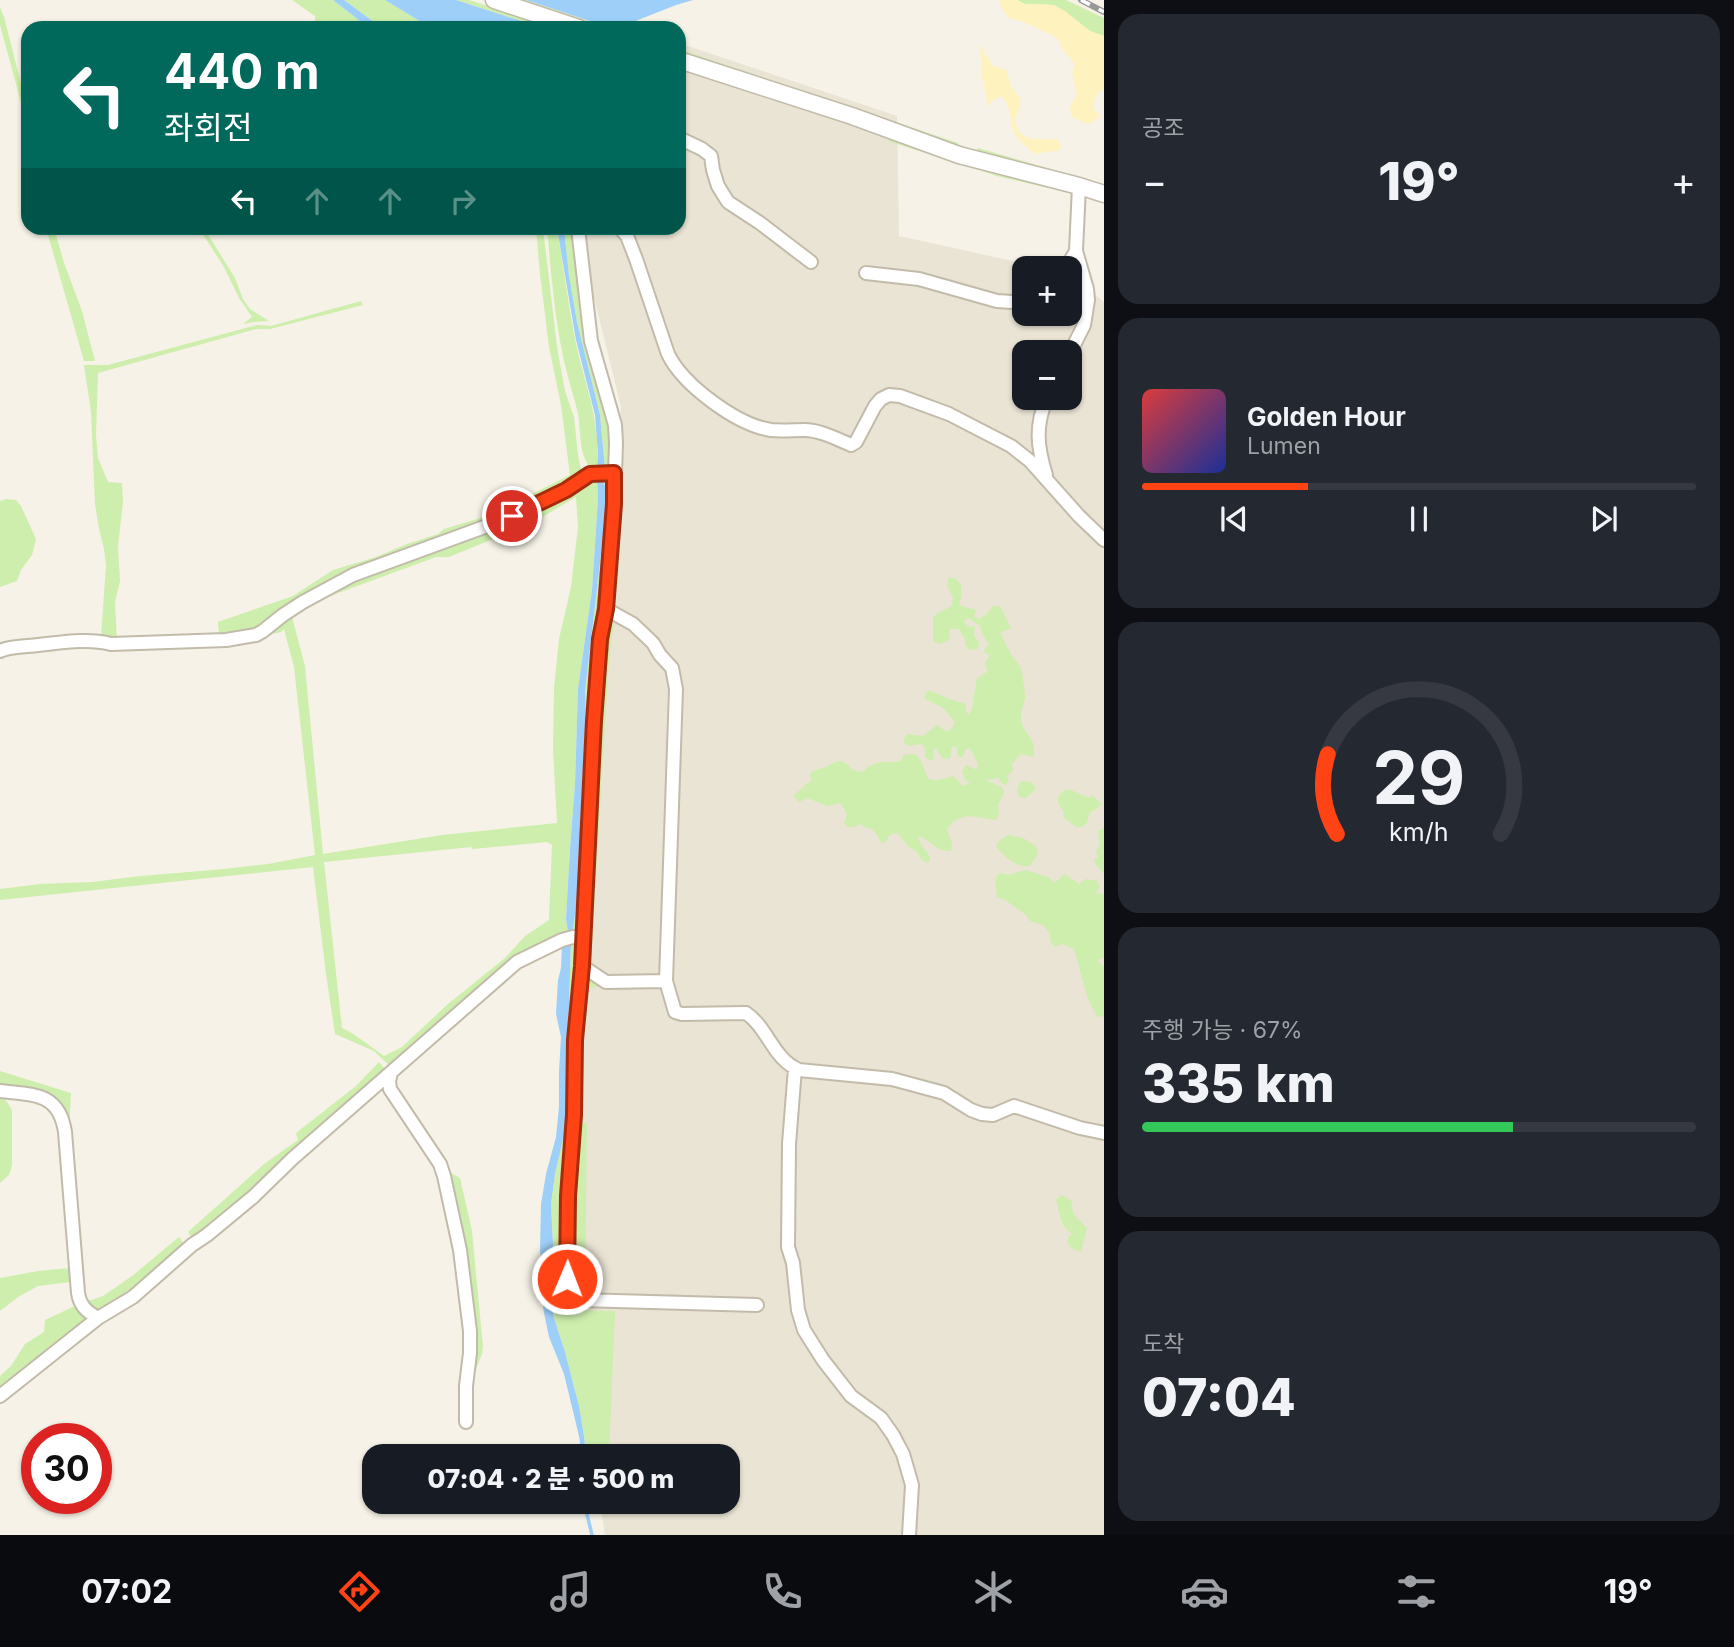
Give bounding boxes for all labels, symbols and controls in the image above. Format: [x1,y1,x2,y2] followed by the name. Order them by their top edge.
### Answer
[164,42,320,101] text: 440 m
[49,49,140,140] icon: left
[164,108,252,147] text: 좌회전
[1142,114,1184,142] text: 공조
[1378,150,1460,213] text: 19°
[1142,158,1167,204] text: −
[1671,158,1696,204] text: +
[225,182,263,220] icon: left
[298,182,336,220] icon: ahead
[371,182,409,220] icon: ahead
[444,182,482,220] icon: right
[1012,256,1082,410] map controls
[1012,256,1082,326] button: +
[1012,340,1082,410] button: −
[1247,401,1406,432] text: Golden Hour
[1247,432,1321,460] text: Lumen
[482,486,542,546] pin
[493,497,531,535] icon: arrive
[1215,500,1253,538] icon: previous
[1400,500,1438,538] icon: pause
[1585,500,1623,538] icon: next
[1372,733,1466,822] text: 29
[1389,816,1449,846] text: km/h
[1142,1016,1303,1044] text: 주행 가능 · 67%
[1142,1052,1335,1115] text: 335 km
[530,1242,604,1316] position arrow
[1142,1330,1184,1358] text: 도착
[1142,1366,1296,1429] text: 07:04
[21,1423,112,1514] speed limit sign: 30
[428,1463,674,1494] text: 07:04 · 2 분 · 500 m
[335,1567,384,1616] icon: directions
[546,1567,595,1616] icon: music
[758,1567,807,1616] icon: phone
[969,1567,1018,1616] icon: climate
[1180,1567,1229,1616] icon: car
[1392,1567,1441,1616] icon: filters
[81,1572,172,1611] text: 07:02
[1603,1572,1653,1611] text: 19°

